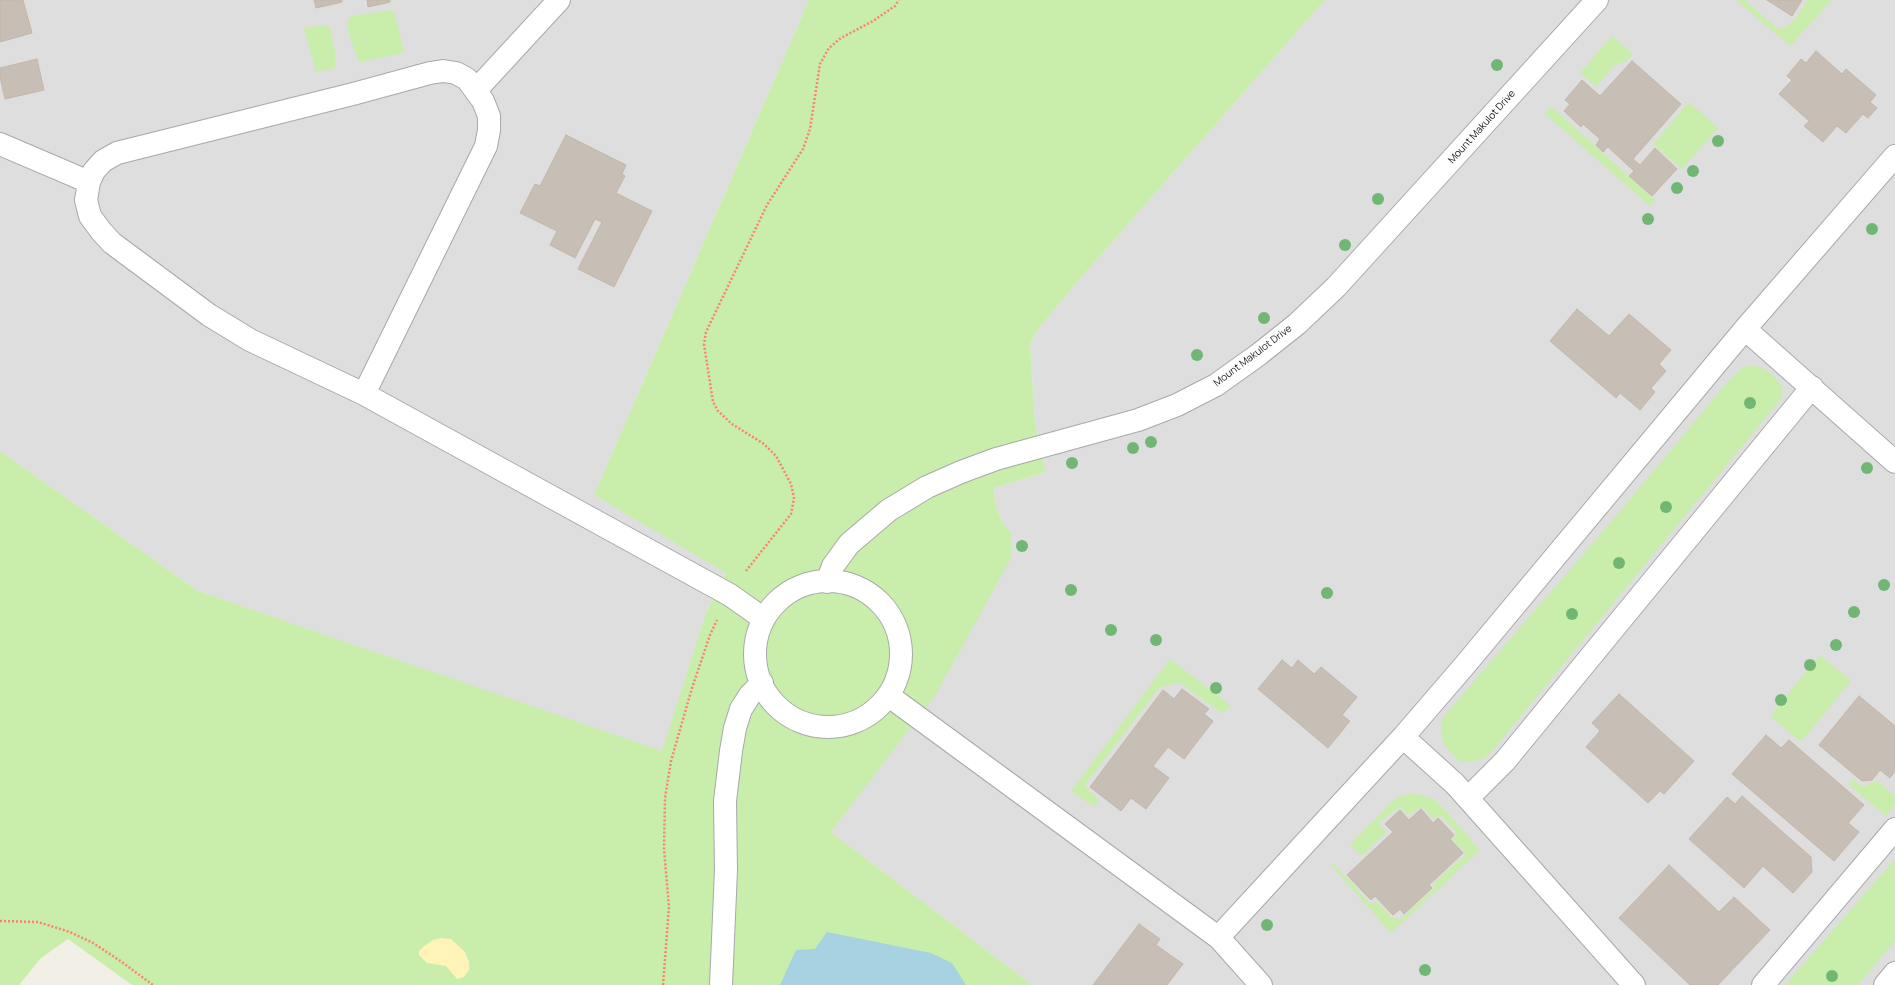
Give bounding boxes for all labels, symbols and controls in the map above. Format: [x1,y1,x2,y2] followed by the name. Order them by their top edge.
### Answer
[1446,88,1518,166] street label: Mount Makulot Drive
[1212,323,1294,389] street label: Mount Makulot Drive

